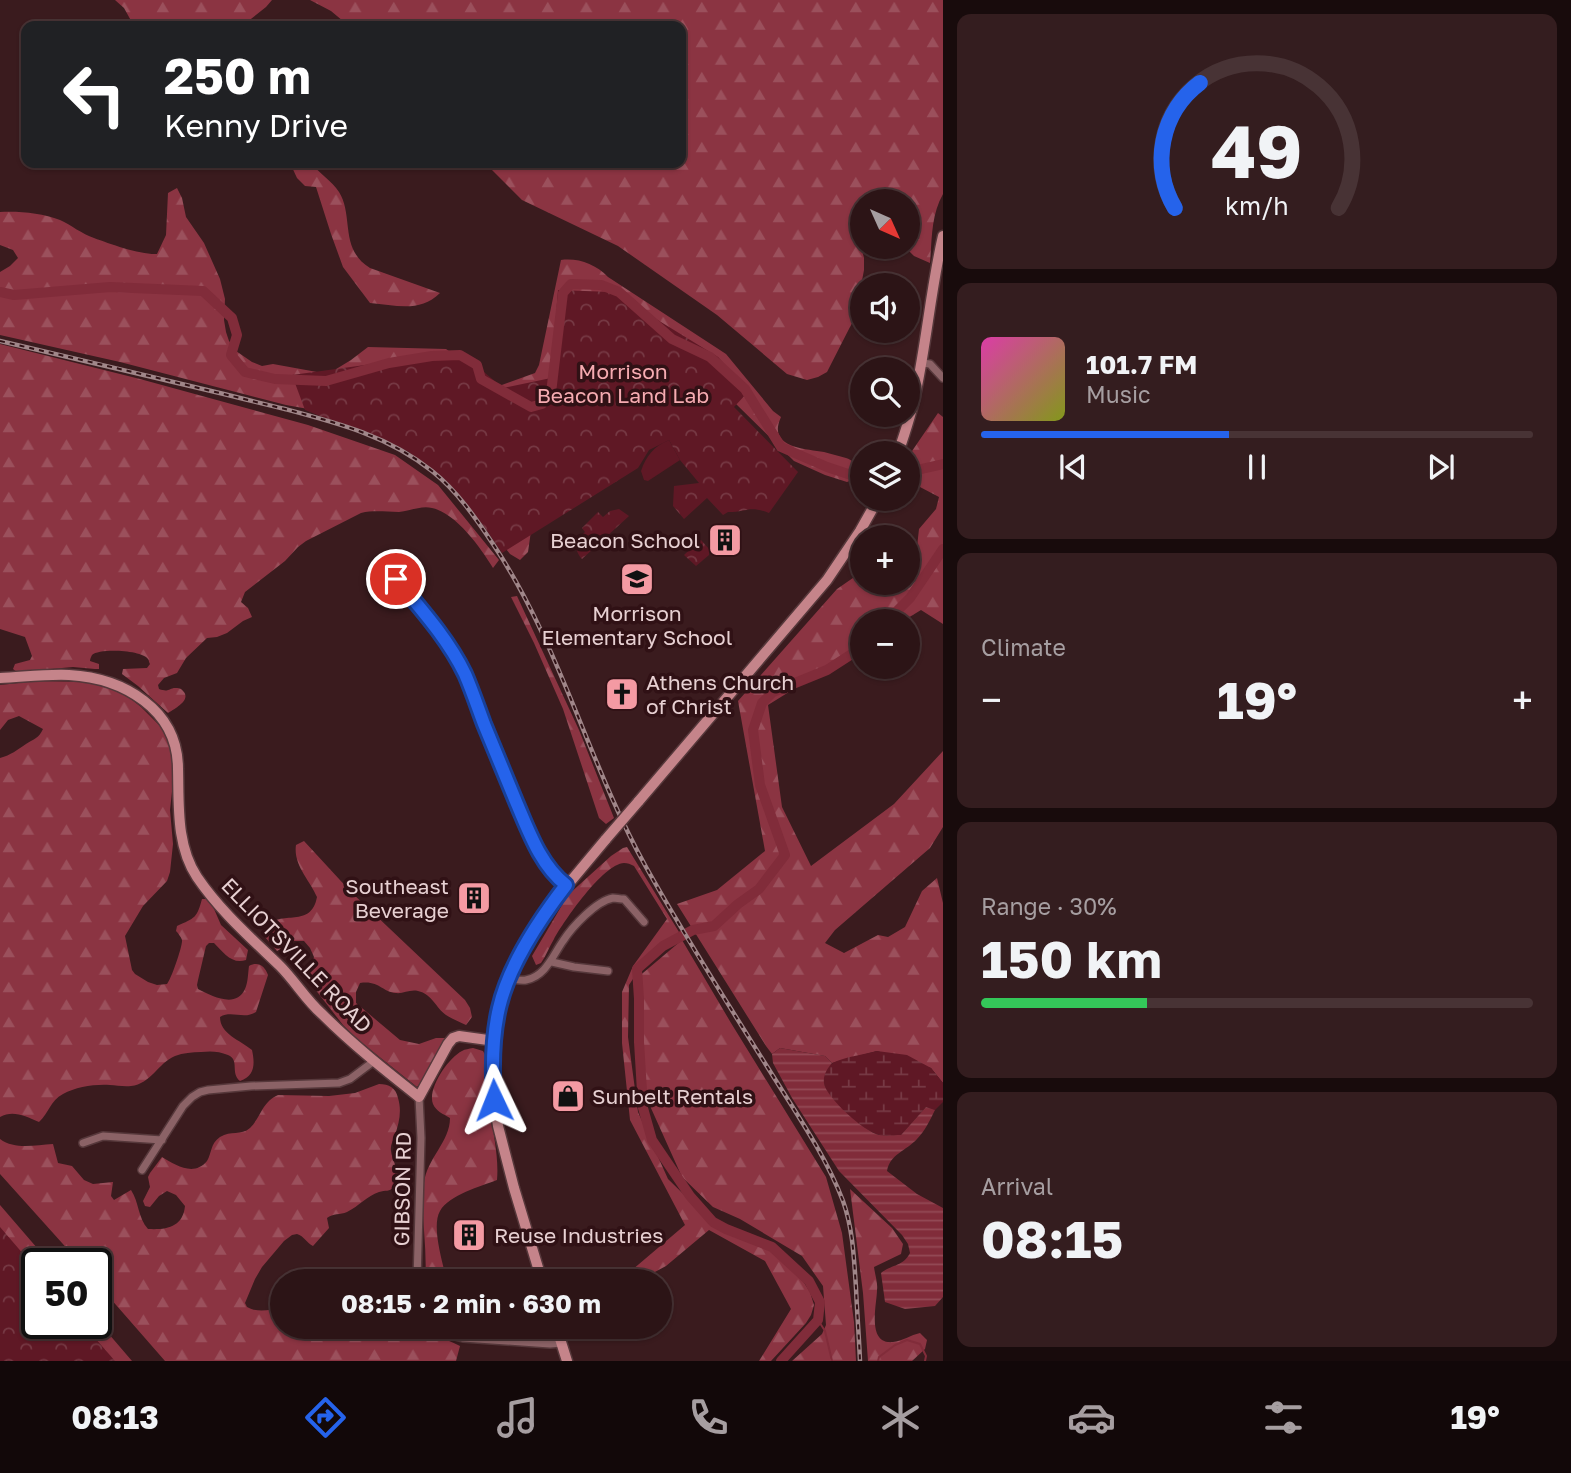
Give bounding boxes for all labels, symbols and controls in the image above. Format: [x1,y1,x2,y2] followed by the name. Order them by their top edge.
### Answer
[164,46,311,105] text: 250 m
[49,49,140,140] icon: left
[164,106,348,144] text: Kenny Drive
[1211,107,1303,194] text: 49
[850,189,920,259] north arrow
[850,189,920,679] map controls
[1225,190,1289,221] text: km/h
[850,273,920,343] button: sound
[1086,349,1197,380] text: 101.7 FM
[850,357,920,427] button: search
[537,358,709,408] park label: Morrison Beacon Land Lab
[1086,380,1151,408] text: Music
[850,441,920,511] button: layers
[1054,448,1092,486] icon: previous
[1238,448,1276,486] icon: pause
[1422,448,1460,486] icon: next
[706,521,744,559] building icon: Beacon School
[850,525,920,595] button: +
[550,527,700,553] place label: Beacon School
[366,549,426,609] pin
[377,560,415,598] icon: arrive
[618,560,656,598] school or university icon: Morrison Elementary School
[542,600,732,650] place label: Morrison Elementary School
[850,609,920,679] button: −
[981,633,1066,661] text: Climate
[1217,668,1297,730] text: 19°
[646,669,794,719] place label: Athens Church of Christ
[603,675,641,713] church icon: Athens Church of Christ
[981,677,1002,722] text: −
[1512,677,1533,722] text: +
[216,872,378,1038] street label: ELLIOTSVILLE ROAD
[345,873,449,923] place label: Southeast Beverage
[455,879,493,917] building icon: Southeast Beverage
[981,892,1116,920] text: Range · 30%
[981,927,1162,989] text: 150 km
[457,1063,531,1137] position arrow
[549,1077,587,1115] shop icon: Sunbelt Rentals
[592,1083,753,1109] place label: Sunbelt Rentals
[388,1131,416,1247] street label: GIBSON RD
[981,1172,1053,1200] text: Arrival
[981,1207,1123,1269] text: 08:15
[450,1216,488,1254] building icon: Reuse Industries
[494,1222,663,1248] place label: Reuse Industries
[21,1248,112,1339] speed limit sign: 50
[341,1288,601,1319] text: 08:15 · 2 min · 630 m
[301,1393,350,1442] icon: directions
[493,1393,542,1442] icon: music
[684,1393,733,1442] icon: phone
[876,1393,925,1442] icon: climate
[1067,1393,1116,1442] icon: car
[1259,1393,1308,1442] icon: filters
[71,1398,159,1436] text: 08:13
[1450,1398,1500,1436] text: 19°

